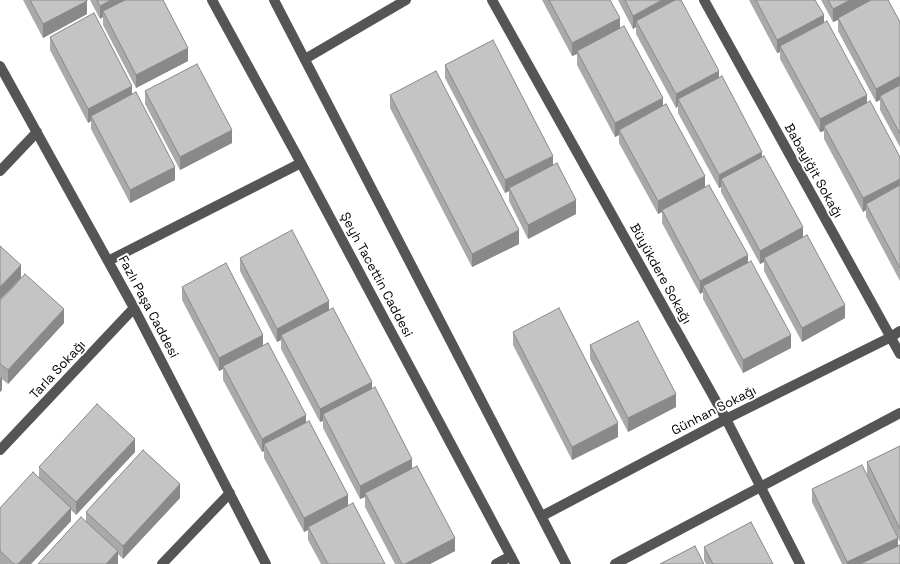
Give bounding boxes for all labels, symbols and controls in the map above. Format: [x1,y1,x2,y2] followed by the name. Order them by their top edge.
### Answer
[781,121,845,221] street label: Babayiğit Sokağı
[336,210,416,340] street label: Şeyh Tacettin Caddesi
[626,221,694,327] street label: Büyükdere Sokağı
[114,253,182,361] street label: Fazlı Paşa Caddesi
[27,337,89,403] street label: Tarla Sokağı
[669,383,759,439] street label: Günhan Sokağı

